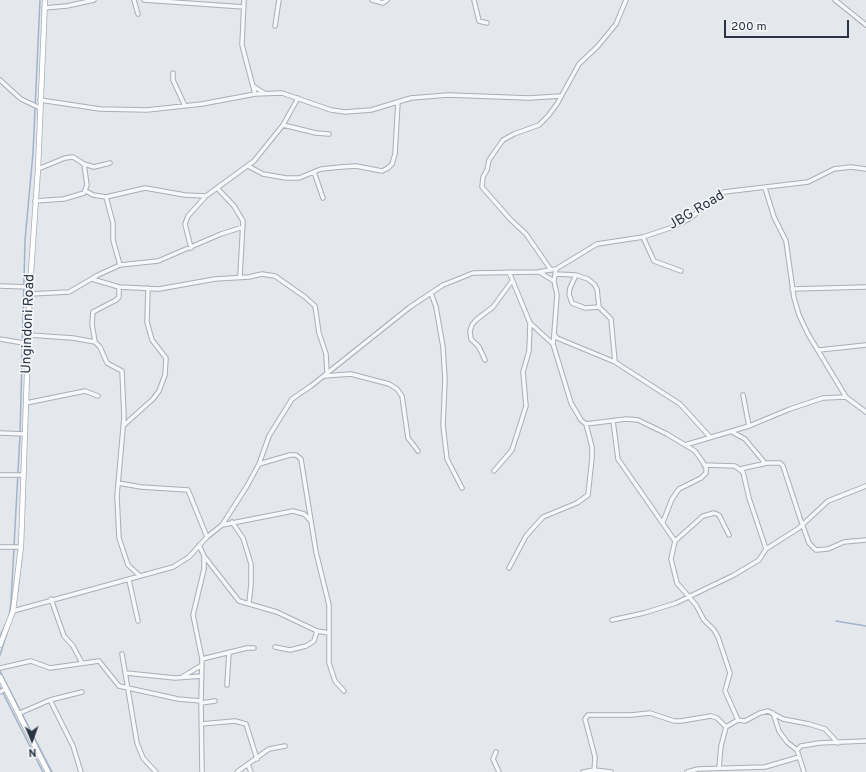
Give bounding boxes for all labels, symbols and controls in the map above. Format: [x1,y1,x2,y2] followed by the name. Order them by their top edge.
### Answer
[726,12,851,38] scale bar
[731,19,767,35] text: 200 m
[666,188,728,234] street label: JBG Road
[19,274,39,374] street label: Ungindoni Road
[12,720,52,760] north arrow
[28,745,37,759] text: N

